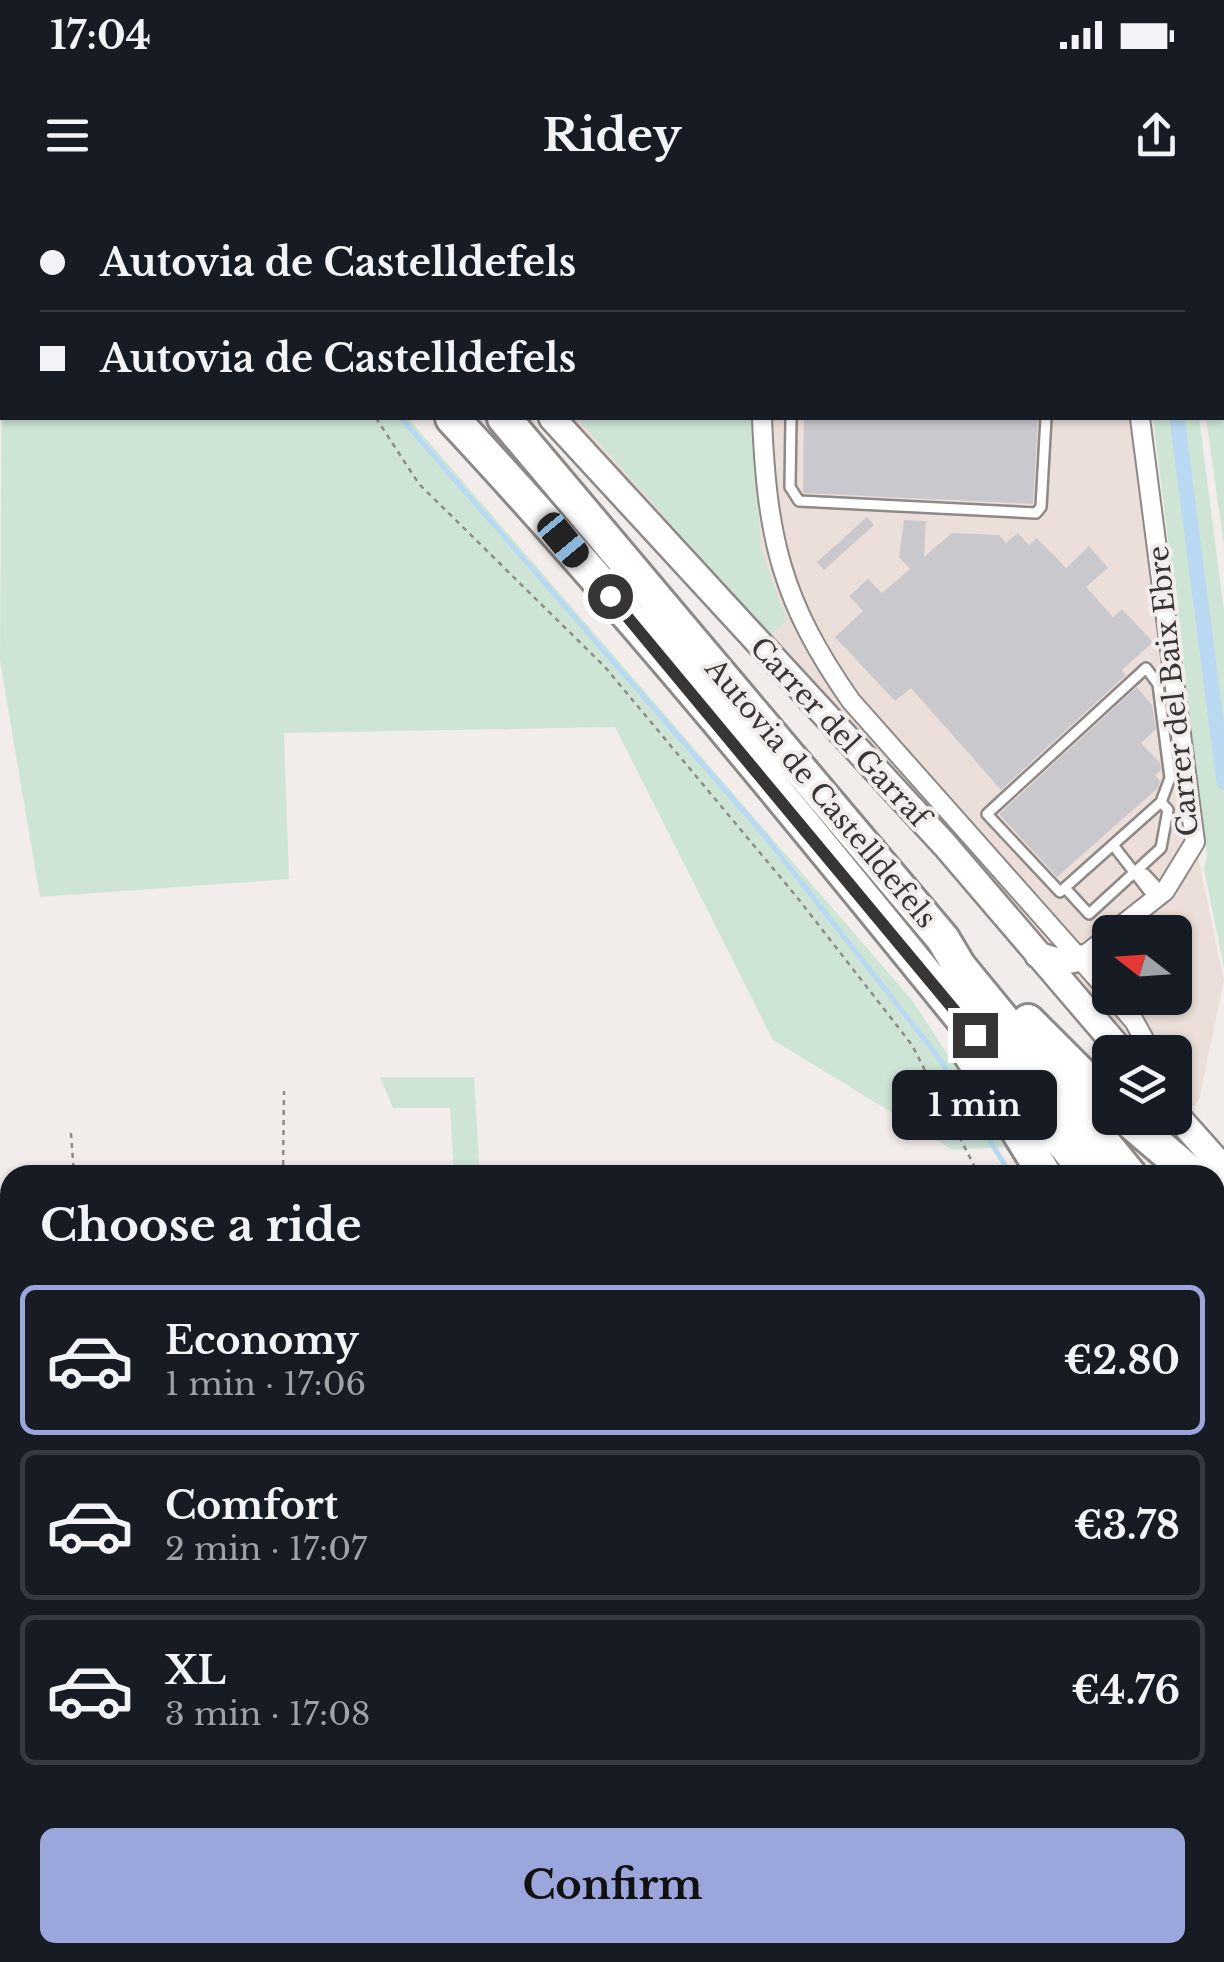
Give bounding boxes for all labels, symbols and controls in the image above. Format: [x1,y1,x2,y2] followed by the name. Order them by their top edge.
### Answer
[50,12,151,59] text: 17:04
[543,107,681,163] text: Ridey
[40,108,95,163] icon: menu
[1129,108,1184,163] icon: share
[100,239,576,286] text: Autovia de Castelldefels
[100,335,576,382] text: Autovia de Castelldefels
[532,507,594,573] car
[1141,544,1206,838] street label: Carrer del Baix Ebre
[588,574,633,619] route start
[743,630,939,837] street label: Carrer del Garraf
[697,651,944,935] street label: Autovia de Castelldefels
[1092,915,1192,1015] north arrow
[1092,915,1192,1135] map controls
[953,1013,998,1058] route end
[1092,1035,1192,1135] button: layers
[892,1070,1058,1140] callout: 1 min
[928,1085,1021,1125] text: 1 min
[40,1197,362,1253] text: Choose a ride
[45,1315,135,1405] icon: car
[165,1317,359,1364] text: Economy
[1064,1337,1180,1384] text: €2.80
[165,1364,366,1404] text: 1 min · 17:06
[45,1480,135,1570] icon: car
[165,1482,338,1529] text: Comfort
[1074,1502,1180,1549] text: €3.78
[165,1529,367,1569] text: 2 min · 17:07
[45,1645,135,1735] icon: car
[165,1647,226,1694] text: XL
[1071,1667,1180,1714] text: €4.76
[165,1694,370,1734] text: 3 min · 17:08
[40,1828,1185,1943] button: Confirm

